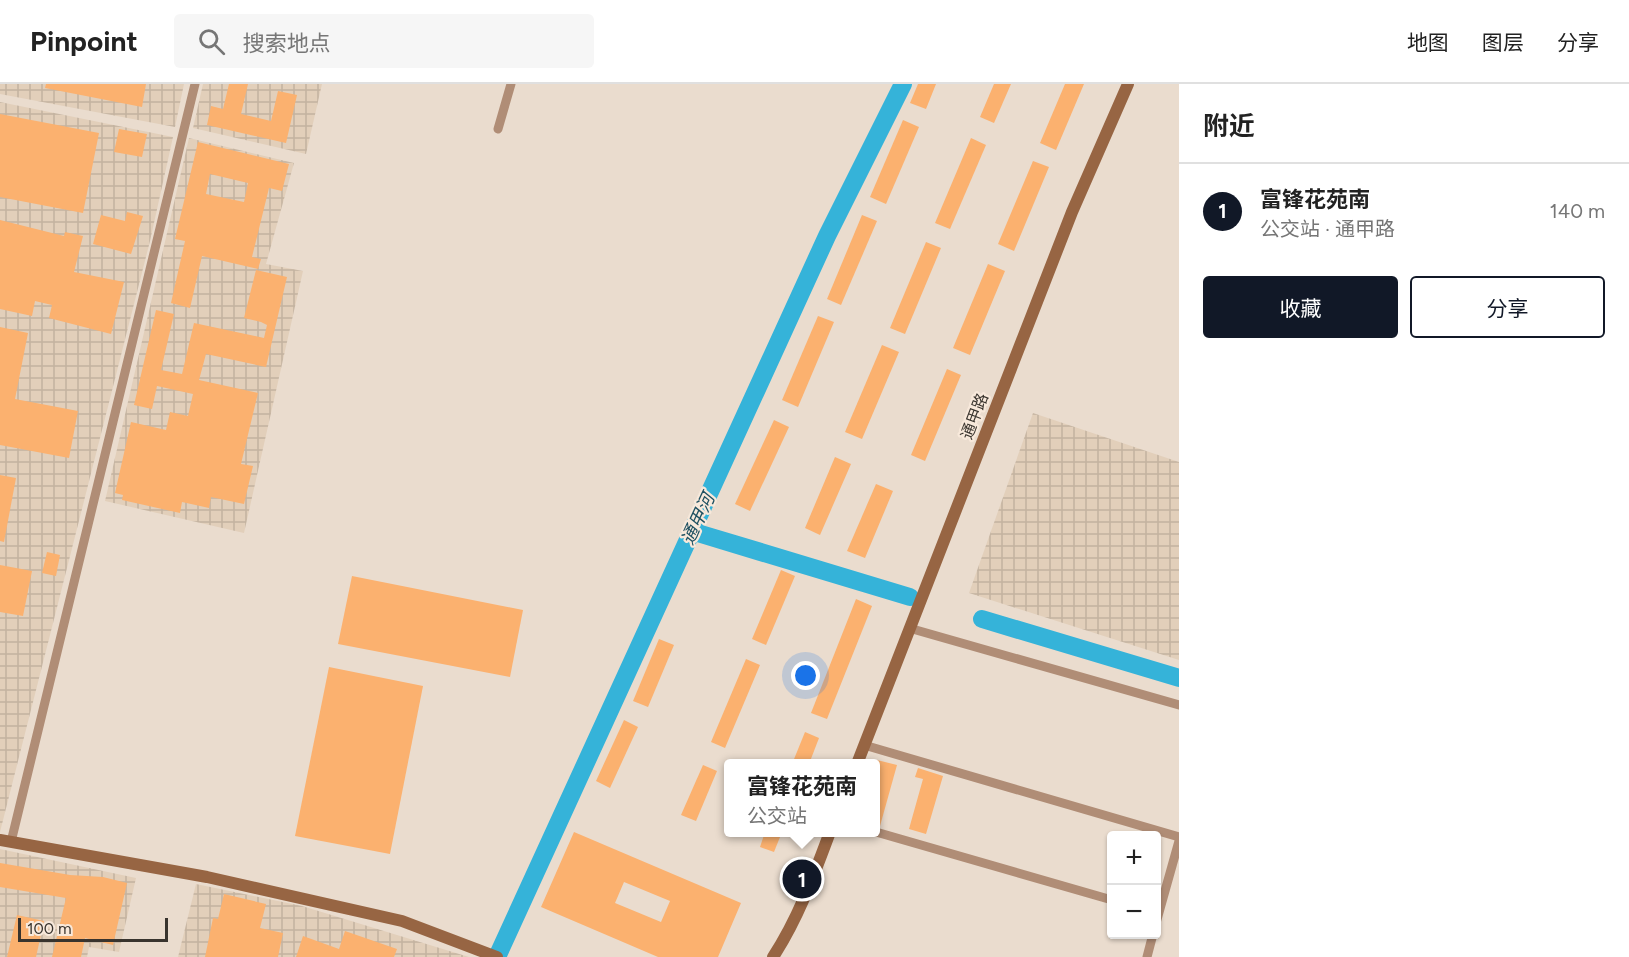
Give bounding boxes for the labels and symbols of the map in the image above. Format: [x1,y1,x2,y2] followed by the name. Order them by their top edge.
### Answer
[957,390,992,442] street label: 通甲路
[677,487,721,548] water label: 通甲河
[791,661,820,690] your location
[782,856,822,902] pin: 1
[18,915,168,942] scale bar

